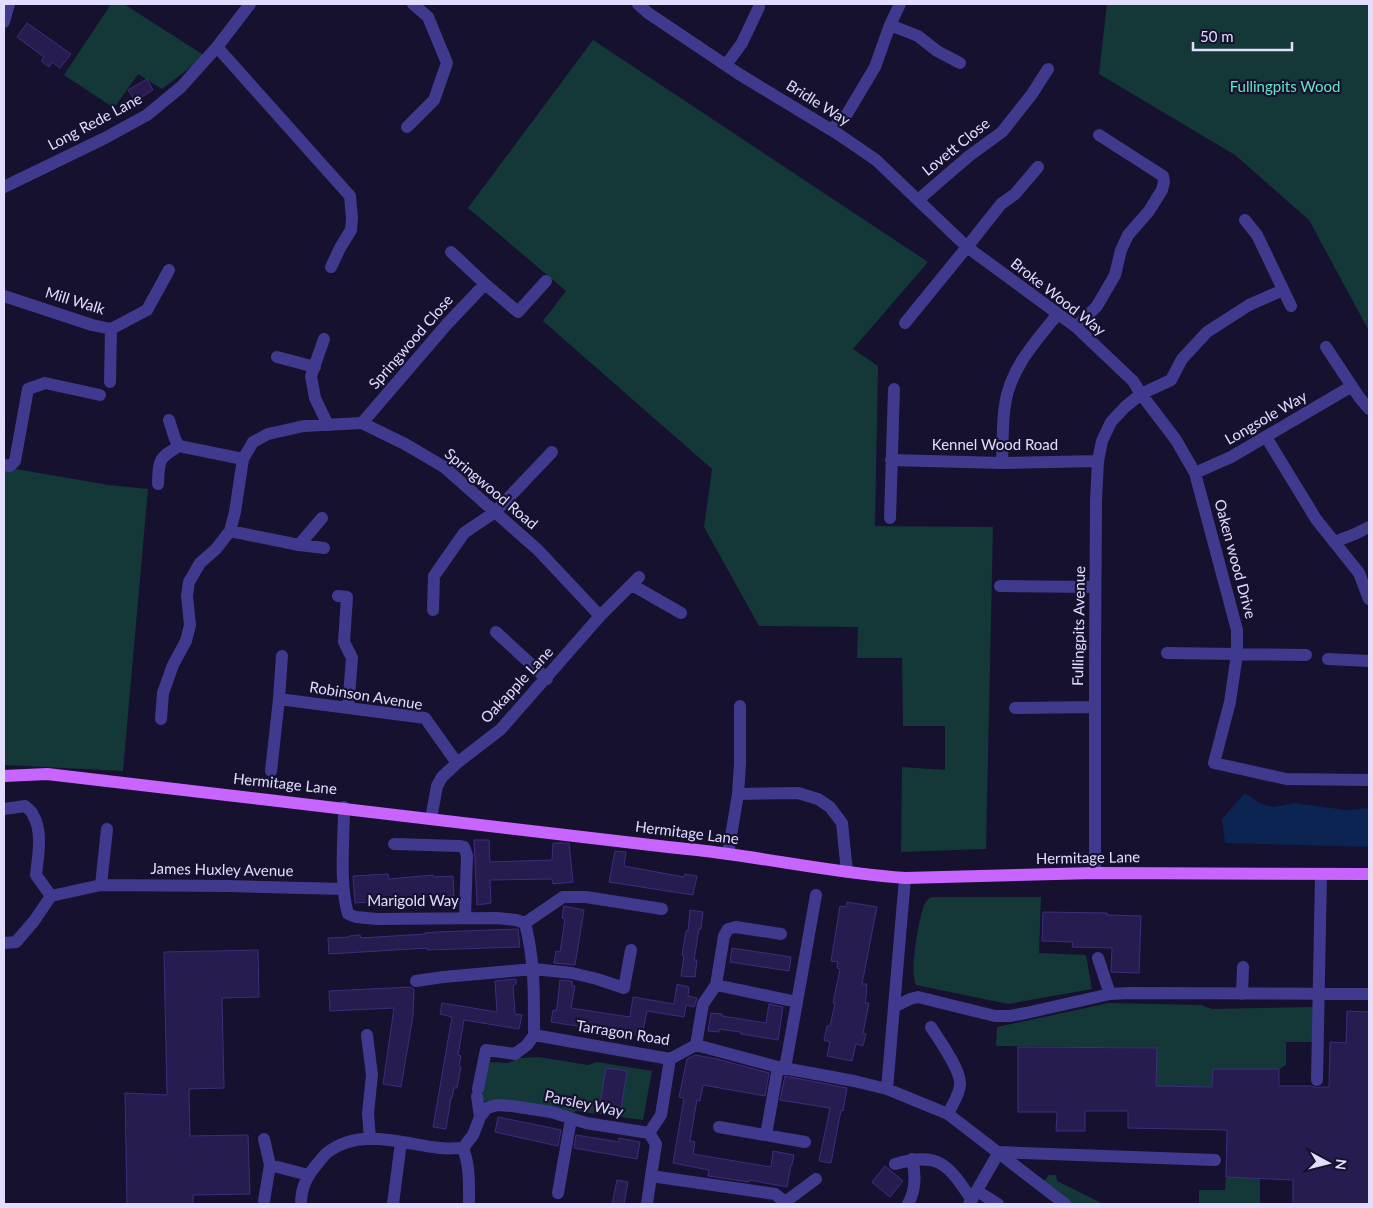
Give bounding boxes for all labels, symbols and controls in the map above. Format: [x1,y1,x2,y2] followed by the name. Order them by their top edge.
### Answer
[1193,20,1292,52] scale bar
[1200,27,1234,45] text: 50 m
[783,75,854,129] street label: Bridle Way
[1230,77,1340,95] park label: Fullingpits Wood
[44,89,145,154] street label: Long Rede Lane
[918,114,993,179] street label: Lovett Close
[1008,254,1110,339] street label: Broke Wood Way
[43,282,108,318] street label: Mill Walk
[364,290,456,392] street label: Springwood Close
[1221,386,1310,448] street label: Longsole Way
[932,435,1058,453] street label: Kennel Wood Road
[441,444,542,532] street label: Springwood Road
[1211,497,1261,621] street label: Oaken wood Drive
[1068,566,1088,686] street label: Fullingpits Avenue
[476,642,556,726] street label: Oakapple Lane
[308,677,424,713] street label: Robinson Avenue
[232,769,338,797] street label: Hermitage Lane
[634,817,740,847] street label: Hermitage Lane
[1036,847,1140,867] street label: Hermitage Lane
[150,859,294,879] street label: James Huxley Avenue
[367,891,459,909] street label: Marigold Way
[575,1016,671,1048] street label: Tarragon Road
[543,1086,626,1120] street label: Parsley Way
[1303,1138,1353,1188] north arrow
[1332,1158,1350,1171] text: N

